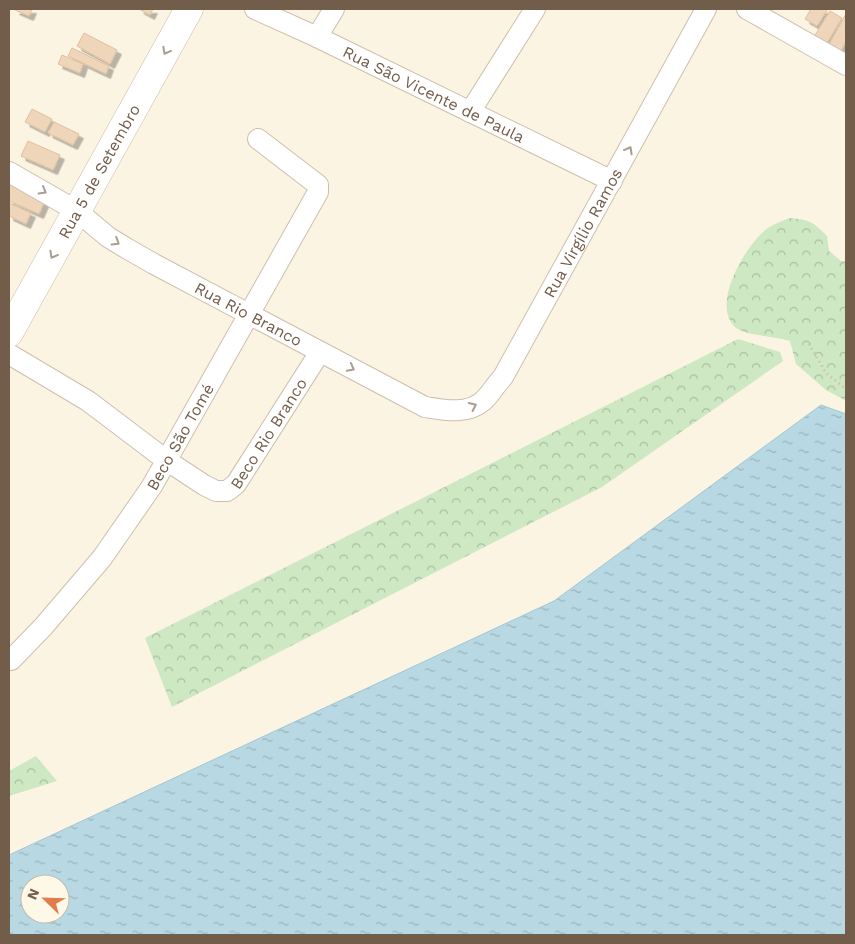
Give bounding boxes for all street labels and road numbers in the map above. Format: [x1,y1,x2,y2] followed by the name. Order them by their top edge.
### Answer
[340,42,528,146] street label: Rua São Vicente de Paula
[54,101,144,242] street label: Rua 5 de Setembro
[539,165,626,301] street label: Rua Virgílio Ramos
[192,278,305,350] street label: Rua Rio Branco
[226,374,311,492] street label: Beco Rio Branco
[142,380,217,493] street label: Beco São Tomé

